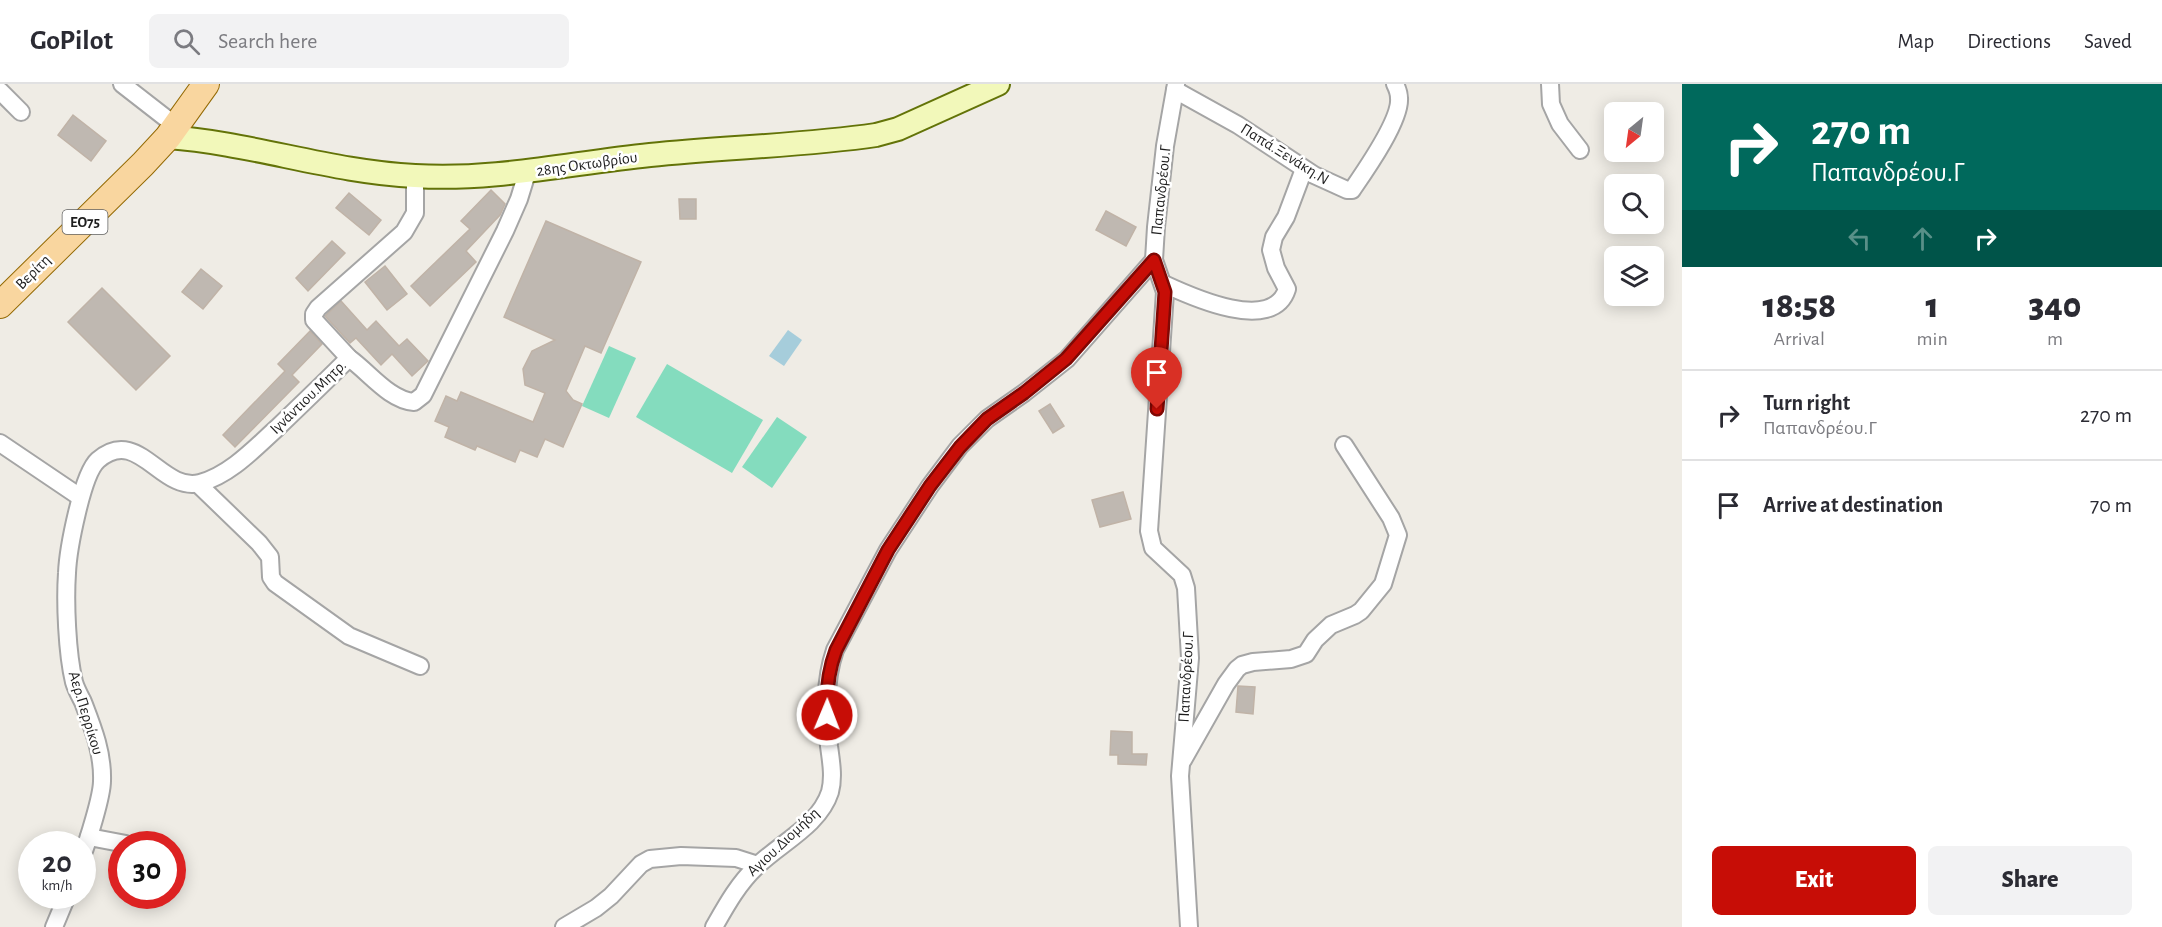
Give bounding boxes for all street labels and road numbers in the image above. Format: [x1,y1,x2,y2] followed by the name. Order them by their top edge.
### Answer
[1238,120,1332,188] street label: Παπά.Ξενάκη.Ν
[1148,144,1174,236] street label: Παπανδρέου.Γ
[536,149,639,180] street label: 28ης Οκτωβρίου
[62,210,107,234] road number: ΕΟ75
[13,252,53,292] street label: Βερίτη
[267,357,349,437] street label: Ιγνάντιου.Μητρ.
[1176,631,1196,723] street label: Παπανδρέου.Γ
[66,669,106,757] street label: Αερ.Περρίκου
[744,805,822,879] street label: Αγιου.Διομήδη

